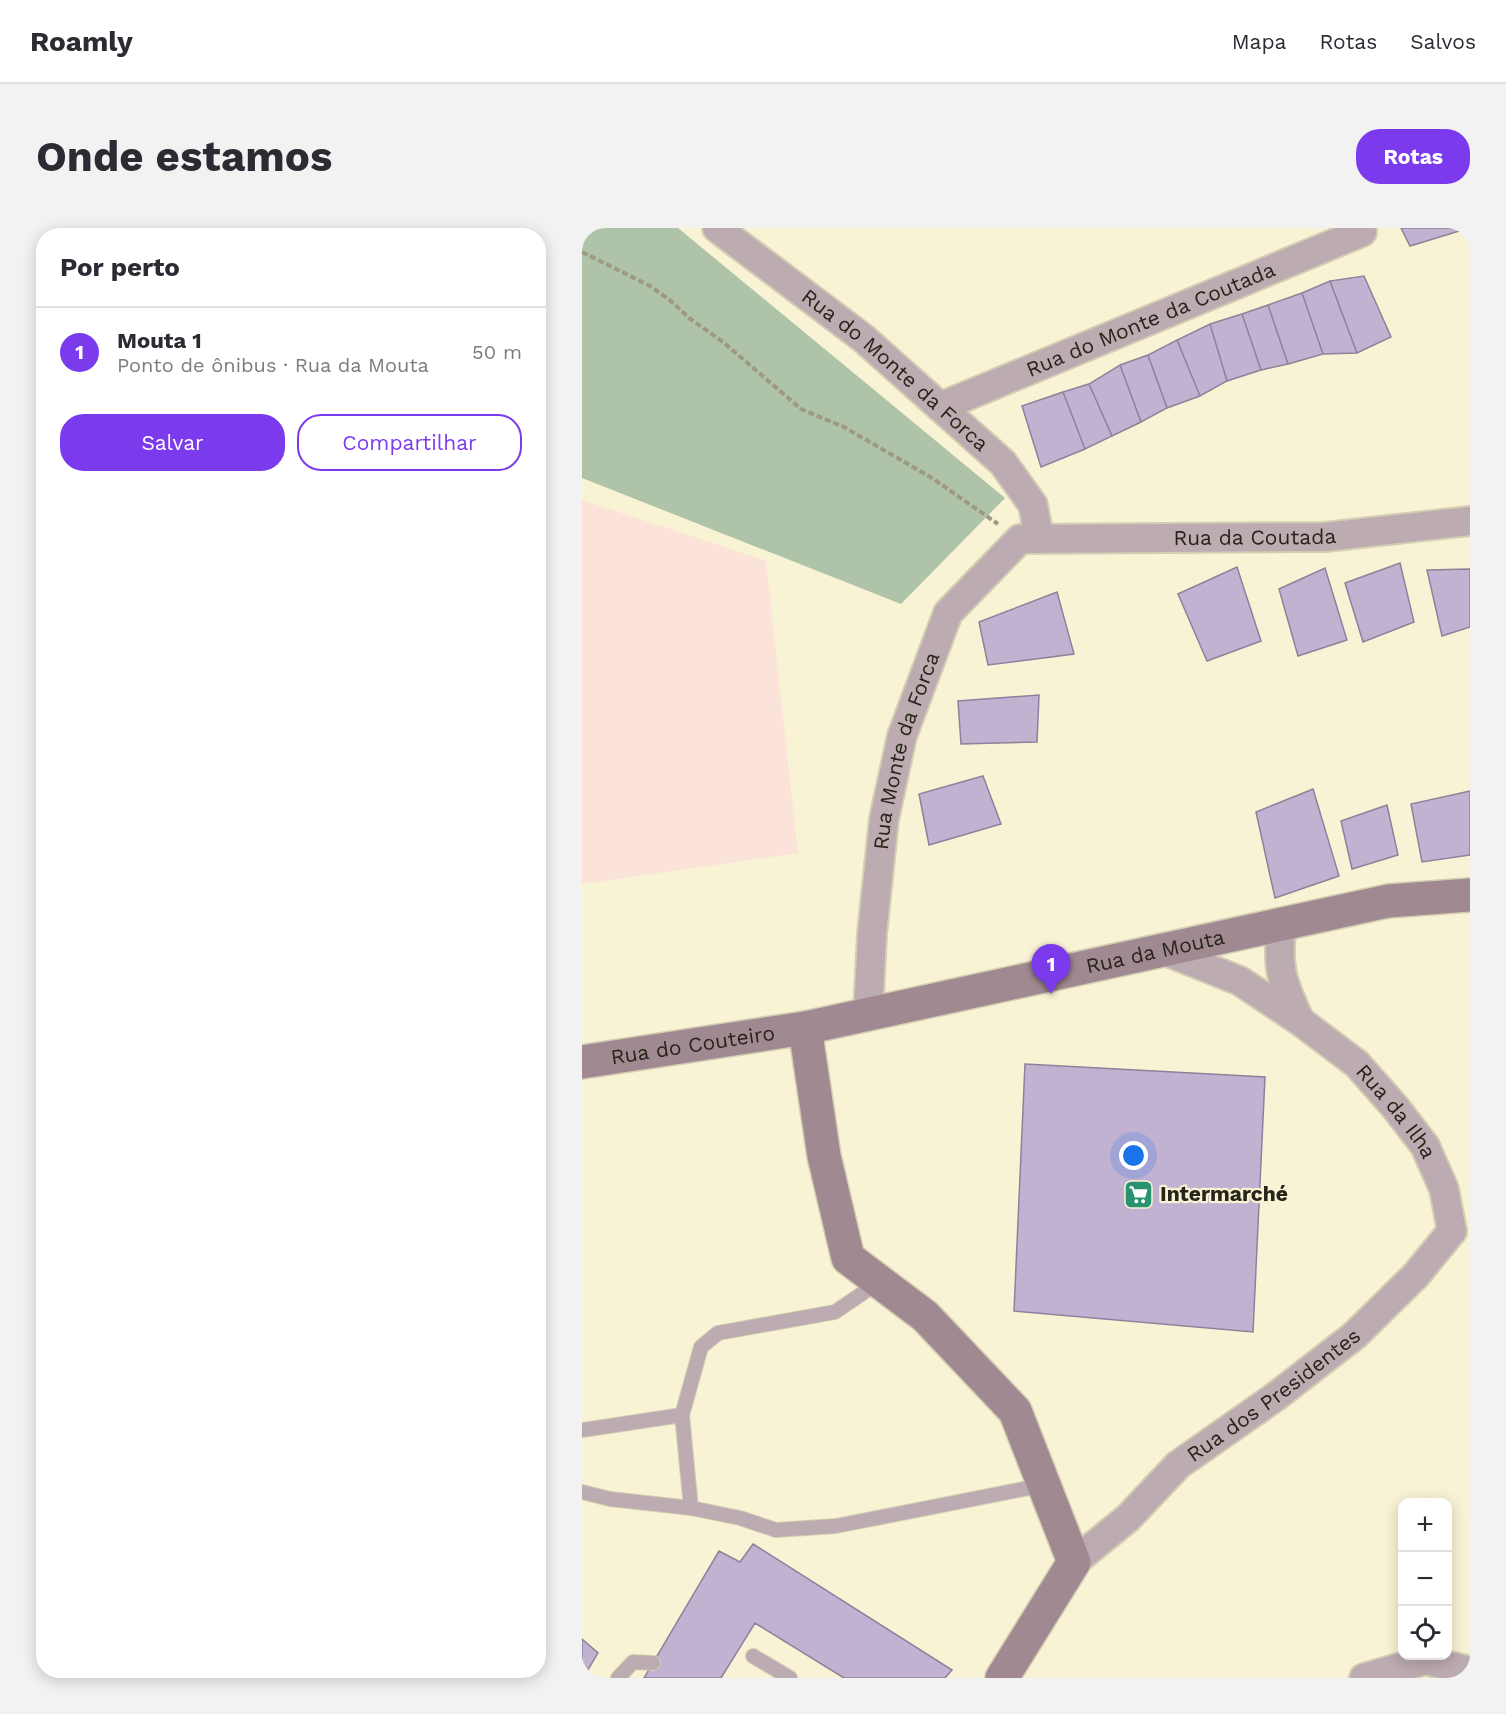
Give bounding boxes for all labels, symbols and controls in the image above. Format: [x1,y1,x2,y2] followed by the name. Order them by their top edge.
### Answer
[30,25,133,58] text: Roamly
[1232,29,1286,54] text: Mapa
[1319,29,1377,54] text: Rotas
[1410,29,1476,54] text: Salvos
[1356,129,1470,184] button: Rotas
[36,132,332,181] text: Onde estamos
[60,252,180,282] text: Por perto
[1022,256,1279,382] street label: Rua do Monte da Coutada
[797,283,994,456] street label: Rua do Monte da Forca
[117,328,202,353] text: Mouta 1
[75,340,84,364] text: 1
[472,340,522,364] text: 50 m
[117,353,429,377] text: Ponto de ônibus · Rua da Mouta
[60,414,285,471] button: Salvar
[297,414,522,471] button: Compartilhar
[1173,523,1338,550] street label: Rua da Coutada
[868,648,944,851] street label: Rua Monte da Forca
[1084,924,1227,978] street label: Rua da Mouta
[1032,944,1070,994] pin: 1
[609,1020,776,1069] street label: Rua do Couteiro
[1351,1059,1442,1162] street label: Rua da Ilha
[1119,1141,1148,1170] your location
[1123,1178,1155,1210] supermarket icon: Intermarché
[1160,1181,1288,1206] place label: Intermarché
[1182,1323,1365,1467] street label: Rua dos Presidentes
[1398,1498,1452,1660] map controls
[1398,1498,1452,1552] button: +
[1398,1552,1452,1606] button: −
[1398,1606,1452,1660] button: locate

